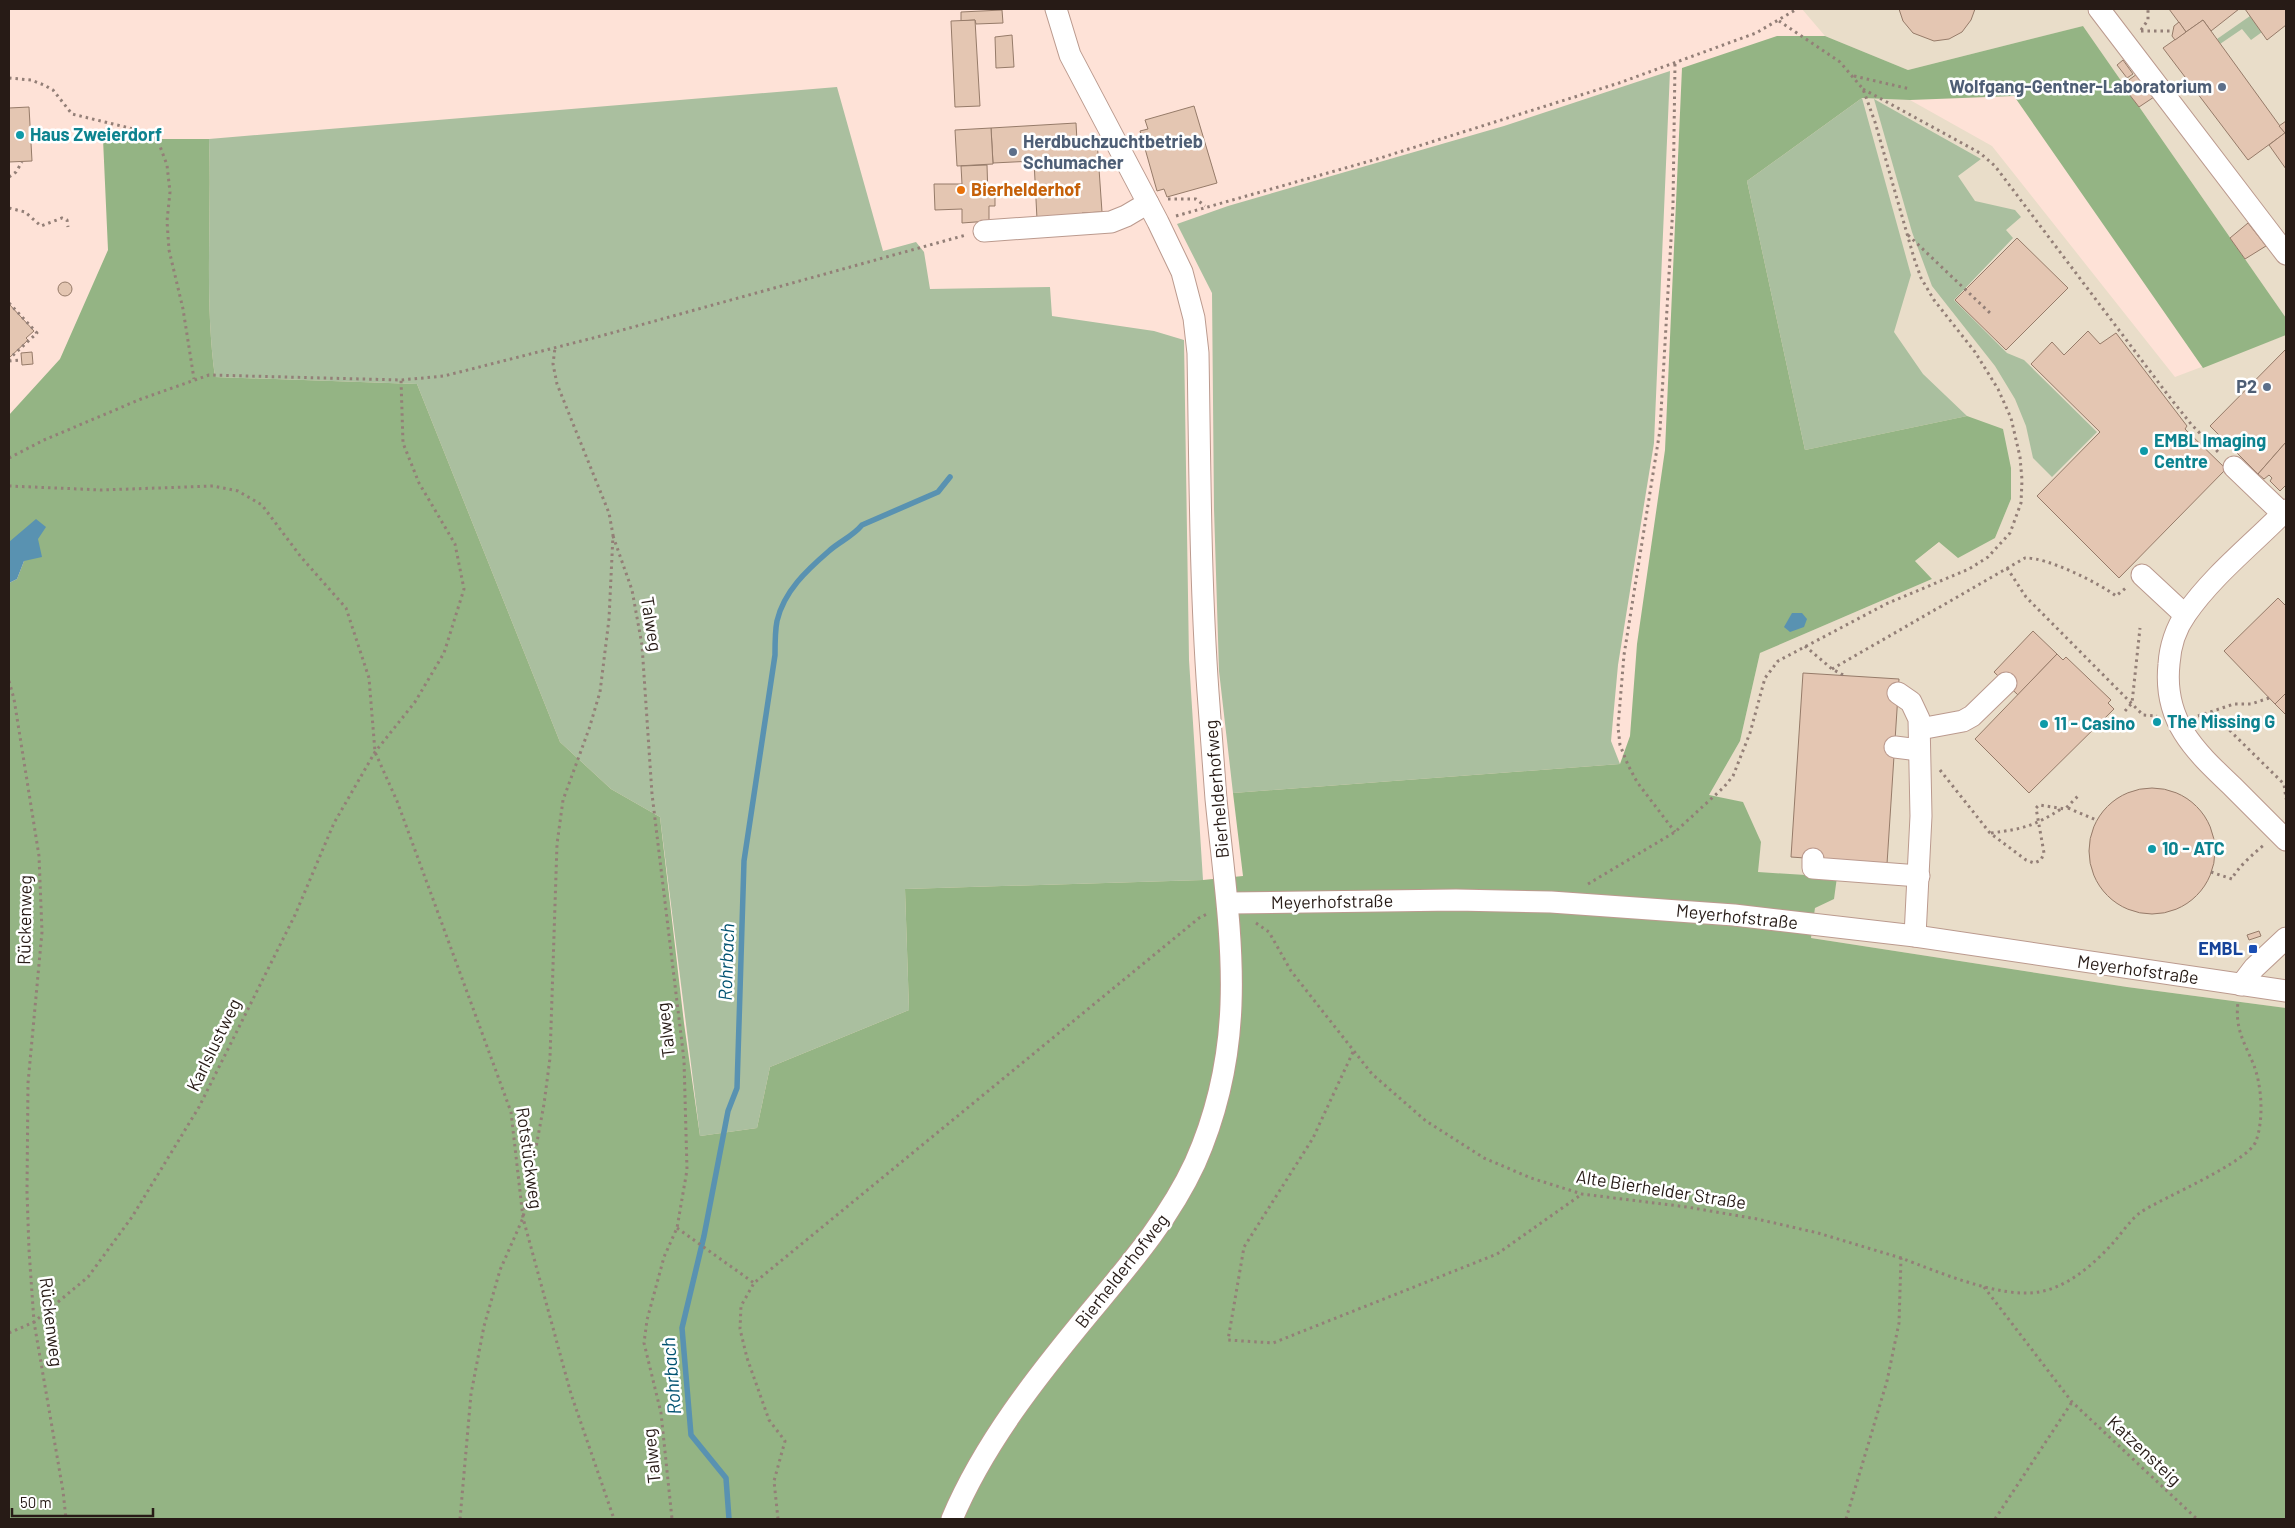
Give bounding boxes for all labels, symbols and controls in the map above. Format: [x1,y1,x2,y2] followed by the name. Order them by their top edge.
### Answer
[1949,75,2212,97] place label: Wolfgang-Gentner-Laboratorium
[2216,81,2228,93] marker: Wolfgang-Gentner-Laboratorium
[30,123,162,145] place label: Haus Zweierdorf
[14,129,26,141] marker: Haus Zweierdorf
[1023,130,1203,173] place label: Herdbuchzuchtbetrieb Schumacher
[1007,146,1019,158] marker: Herdbuchzuchtbetrieb Schumacher
[971,178,1081,200] place label: Bierhelderhof
[955,184,967,196] marker: Bierhelderhof
[2236,375,2257,397] place label: P2
[2261,381,2273,393] marker: P2
[2154,429,2266,472] place label: EMBL Imaging Centre
[2138,445,2150,457] marker: EMBL Imaging Centre
[637,595,667,653] street label: Talweg
[2167,710,2275,732] place label: The Missing G
[2054,712,2135,734] place label: 11 - Casino
[2151,716,2163,728] marker: The Missing G
[2038,718,2050,730] marker: 11 - Casino
[1199,719,1233,859] street label: Bierhelderhofweg
[2162,837,2225,859] place label: 10 - ATC
[2146,843,2158,855] marker: 10 - ATC
[12,875,36,965] street label: Rückenweg
[1271,889,1393,913] street label: Meyerhofstraße
[1675,899,1799,933] street label: Meyerhofstraße
[713,923,738,1001] water label: Rohrbach
[2198,937,2243,959] place label: EMBL
[2247,943,2259,955] marker: EMBL
[2076,950,2200,988] street label: Meyerhofstraße
[181,995,245,1095] street label: Karlslustweg
[651,1001,679,1059] street label: Talweg
[512,1106,548,1210] street label: Rotstückweg
[1575,1165,1748,1213] street label: Alte Bierhelder Straße
[1070,1209,1173,1332] street label: Bierhelderhofweg
[36,1276,68,1368] street label: Rückenweg
[656,1336,685,1416] water label: Rohrbach
[2103,1411,2186,1490] street label: Katzensteig
[637,1427,665,1485] street label: Talweg
[12,1486,154,1518] scale bar
[20,1493,52,1511] text: 50 m

